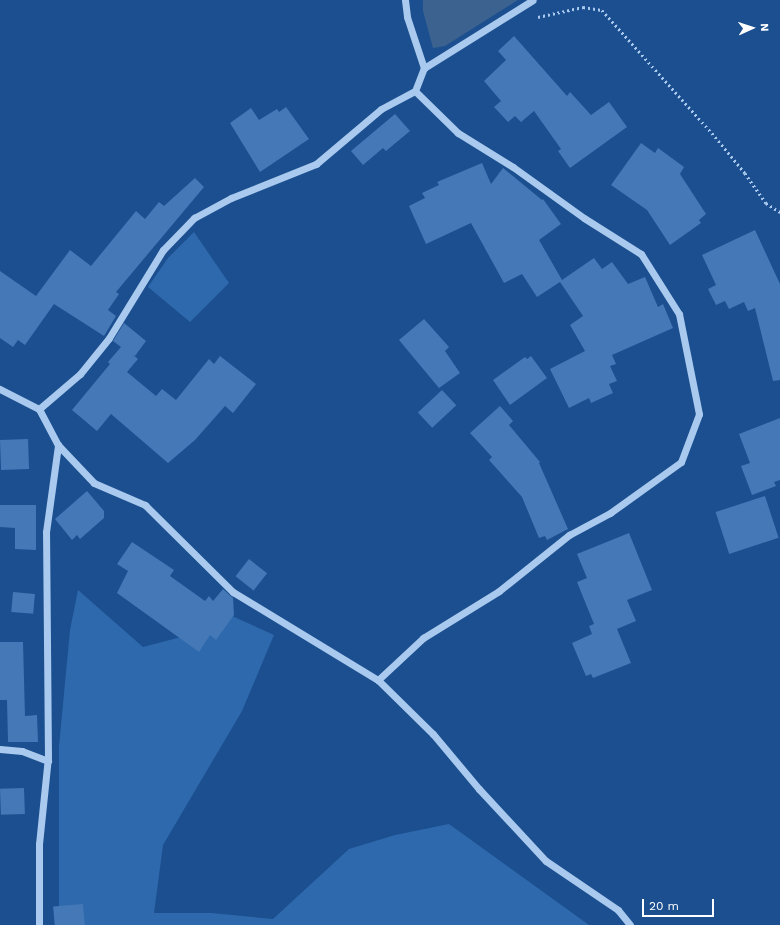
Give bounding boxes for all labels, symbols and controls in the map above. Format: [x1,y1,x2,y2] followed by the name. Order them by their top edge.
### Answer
[732,8,772,48] north arrow
[758,23,771,32] text: N
[644,891,716,917] scale bar
[649,899,679,913] text: 20 m

